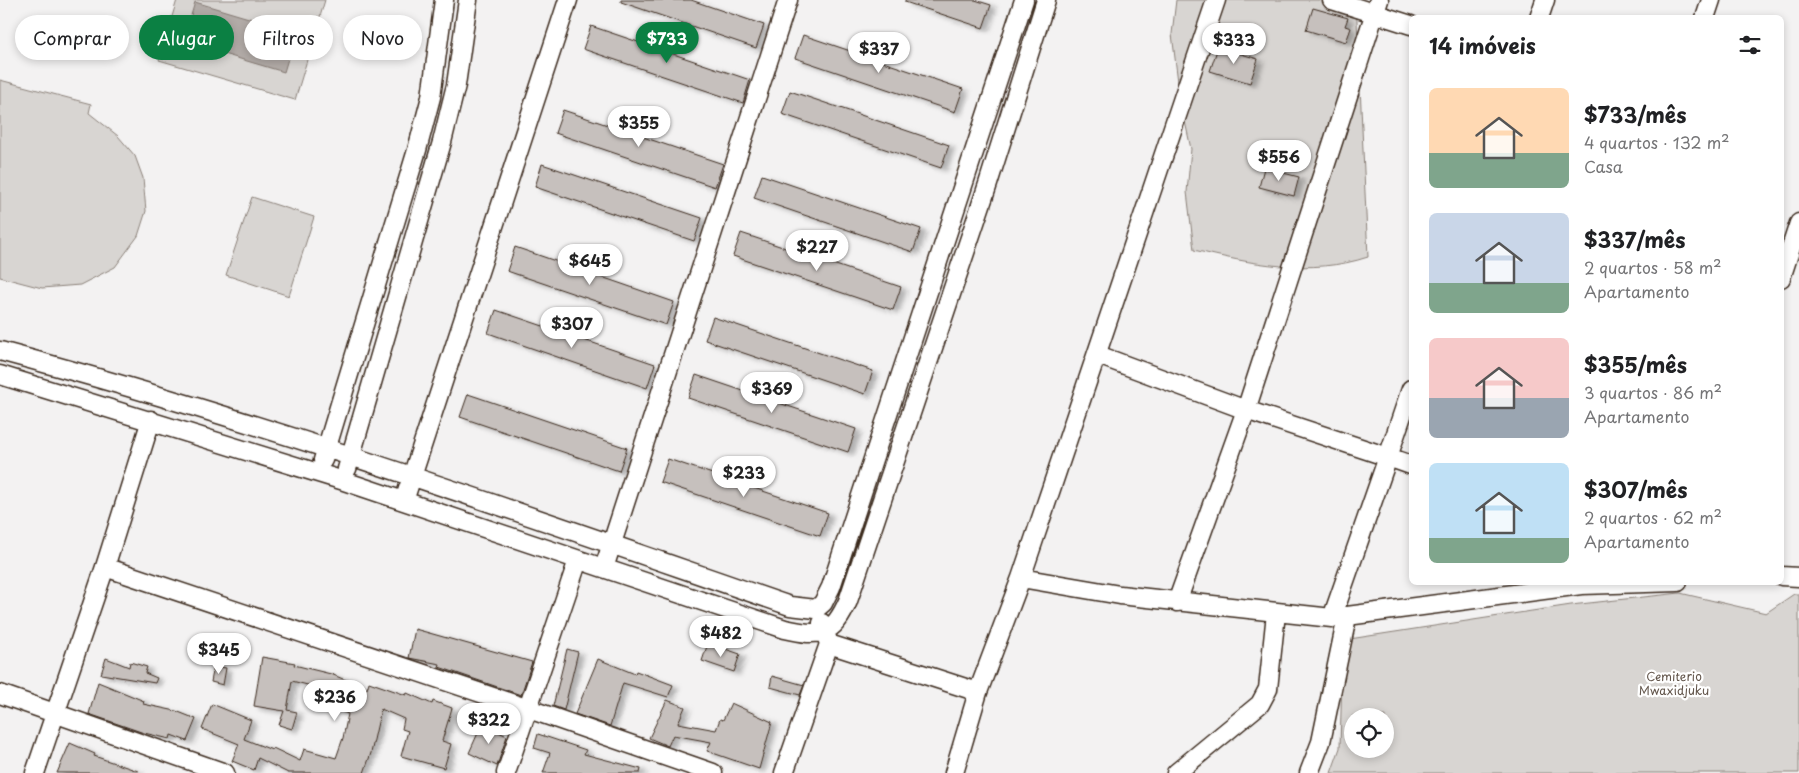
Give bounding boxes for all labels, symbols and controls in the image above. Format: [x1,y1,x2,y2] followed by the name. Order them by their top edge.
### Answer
[15,15,129,60] chip: Comprar
[139,15,234,60] chip: Alugar
[244,15,333,60] chip: Filtros
[343,15,422,60] chip: Novo
[637,22,697,64] pin: $733
[1204,22,1264,65] pin: $333
[647,26,687,50] text: $733
[1213,27,1255,51] text: $333
[1429,29,1536,61] text: 14 imóveis
[1736,31,1764,59] icon: filters
[849,32,909,74] pin: $337
[859,36,899,60] text: $337
[1584,98,1687,130] text: $733/mês
[609,106,669,148] pin: $355
[1469,108,1529,168] icon: home
[618,110,660,134] text: $355
[1584,130,1730,154] text: 4 quartos · 132 m²
[1249,140,1309,182] pin: $556
[1258,144,1300,168] text: $556
[1584,154,1623,178] text: Casa
[1584,223,1686,255] text: $337/mês
[787,230,847,272] pin: $227
[1469,233,1529,293] icon: home
[796,234,838,258] text: $227
[560,244,620,286] pin: $645
[569,248,611,272] text: $645
[1584,255,1722,279] text: 2 quartos · 58 m²
[1584,279,1689,303] text: Apartamento
[542,306,602,349] pin: $307
[551,311,593,335] text: $307
[1584,348,1687,380] text: $355/mês
[1469,358,1529,418] icon: home
[742,372,802,414] pin: $369
[751,376,793,400] text: $369
[1584,380,1722,404] text: 3 quartos · 86 m²
[1584,404,1689,428] text: Apartamento
[714,456,774,498] pin: $233
[723,460,765,484] text: $233
[1584,473,1688,505] text: $307/mês
[1469,483,1529,543] icon: home
[1584,505,1722,529] text: 2 quartos · 62 m²
[1584,529,1689,553] text: Apartamento
[691,616,751,658] pin: $482
[700,620,742,644] text: $482
[189,632,249,675] pin: $345
[198,637,240,661] text: $345
[1639,667,1709,699] park label: Cemiterio Mwaxidjuku
[305,680,365,722] pin: $236
[314,684,356,708] text: $236
[459,702,519,745] pin: $322
[468,707,510,731] text: $322
[1344,708,1394,758] map controls
[1344,708,1394,758] button: locate

